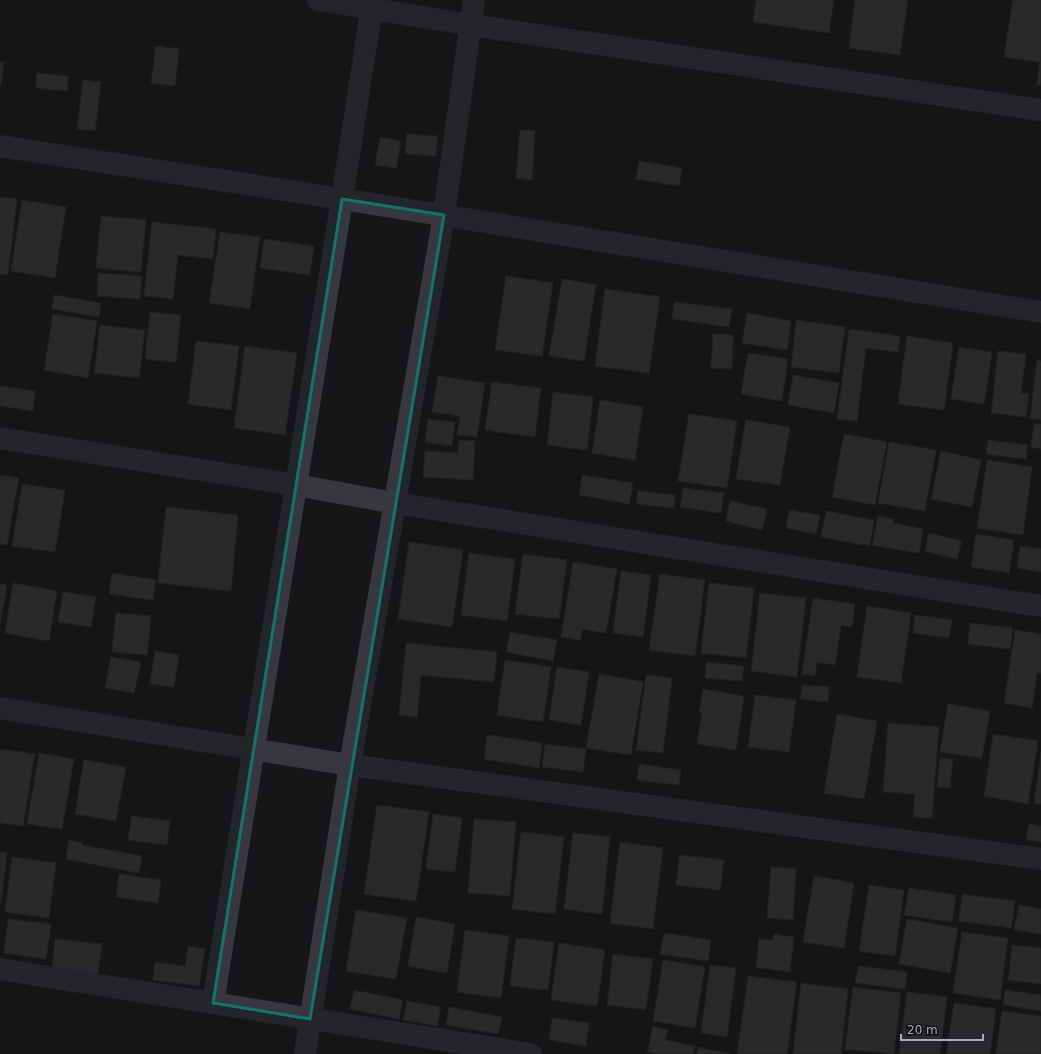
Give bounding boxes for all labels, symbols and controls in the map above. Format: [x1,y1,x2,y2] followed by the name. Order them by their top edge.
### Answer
[901,1016,983,1042] scale bar
[907,1023,938,1037] text: 20 m

